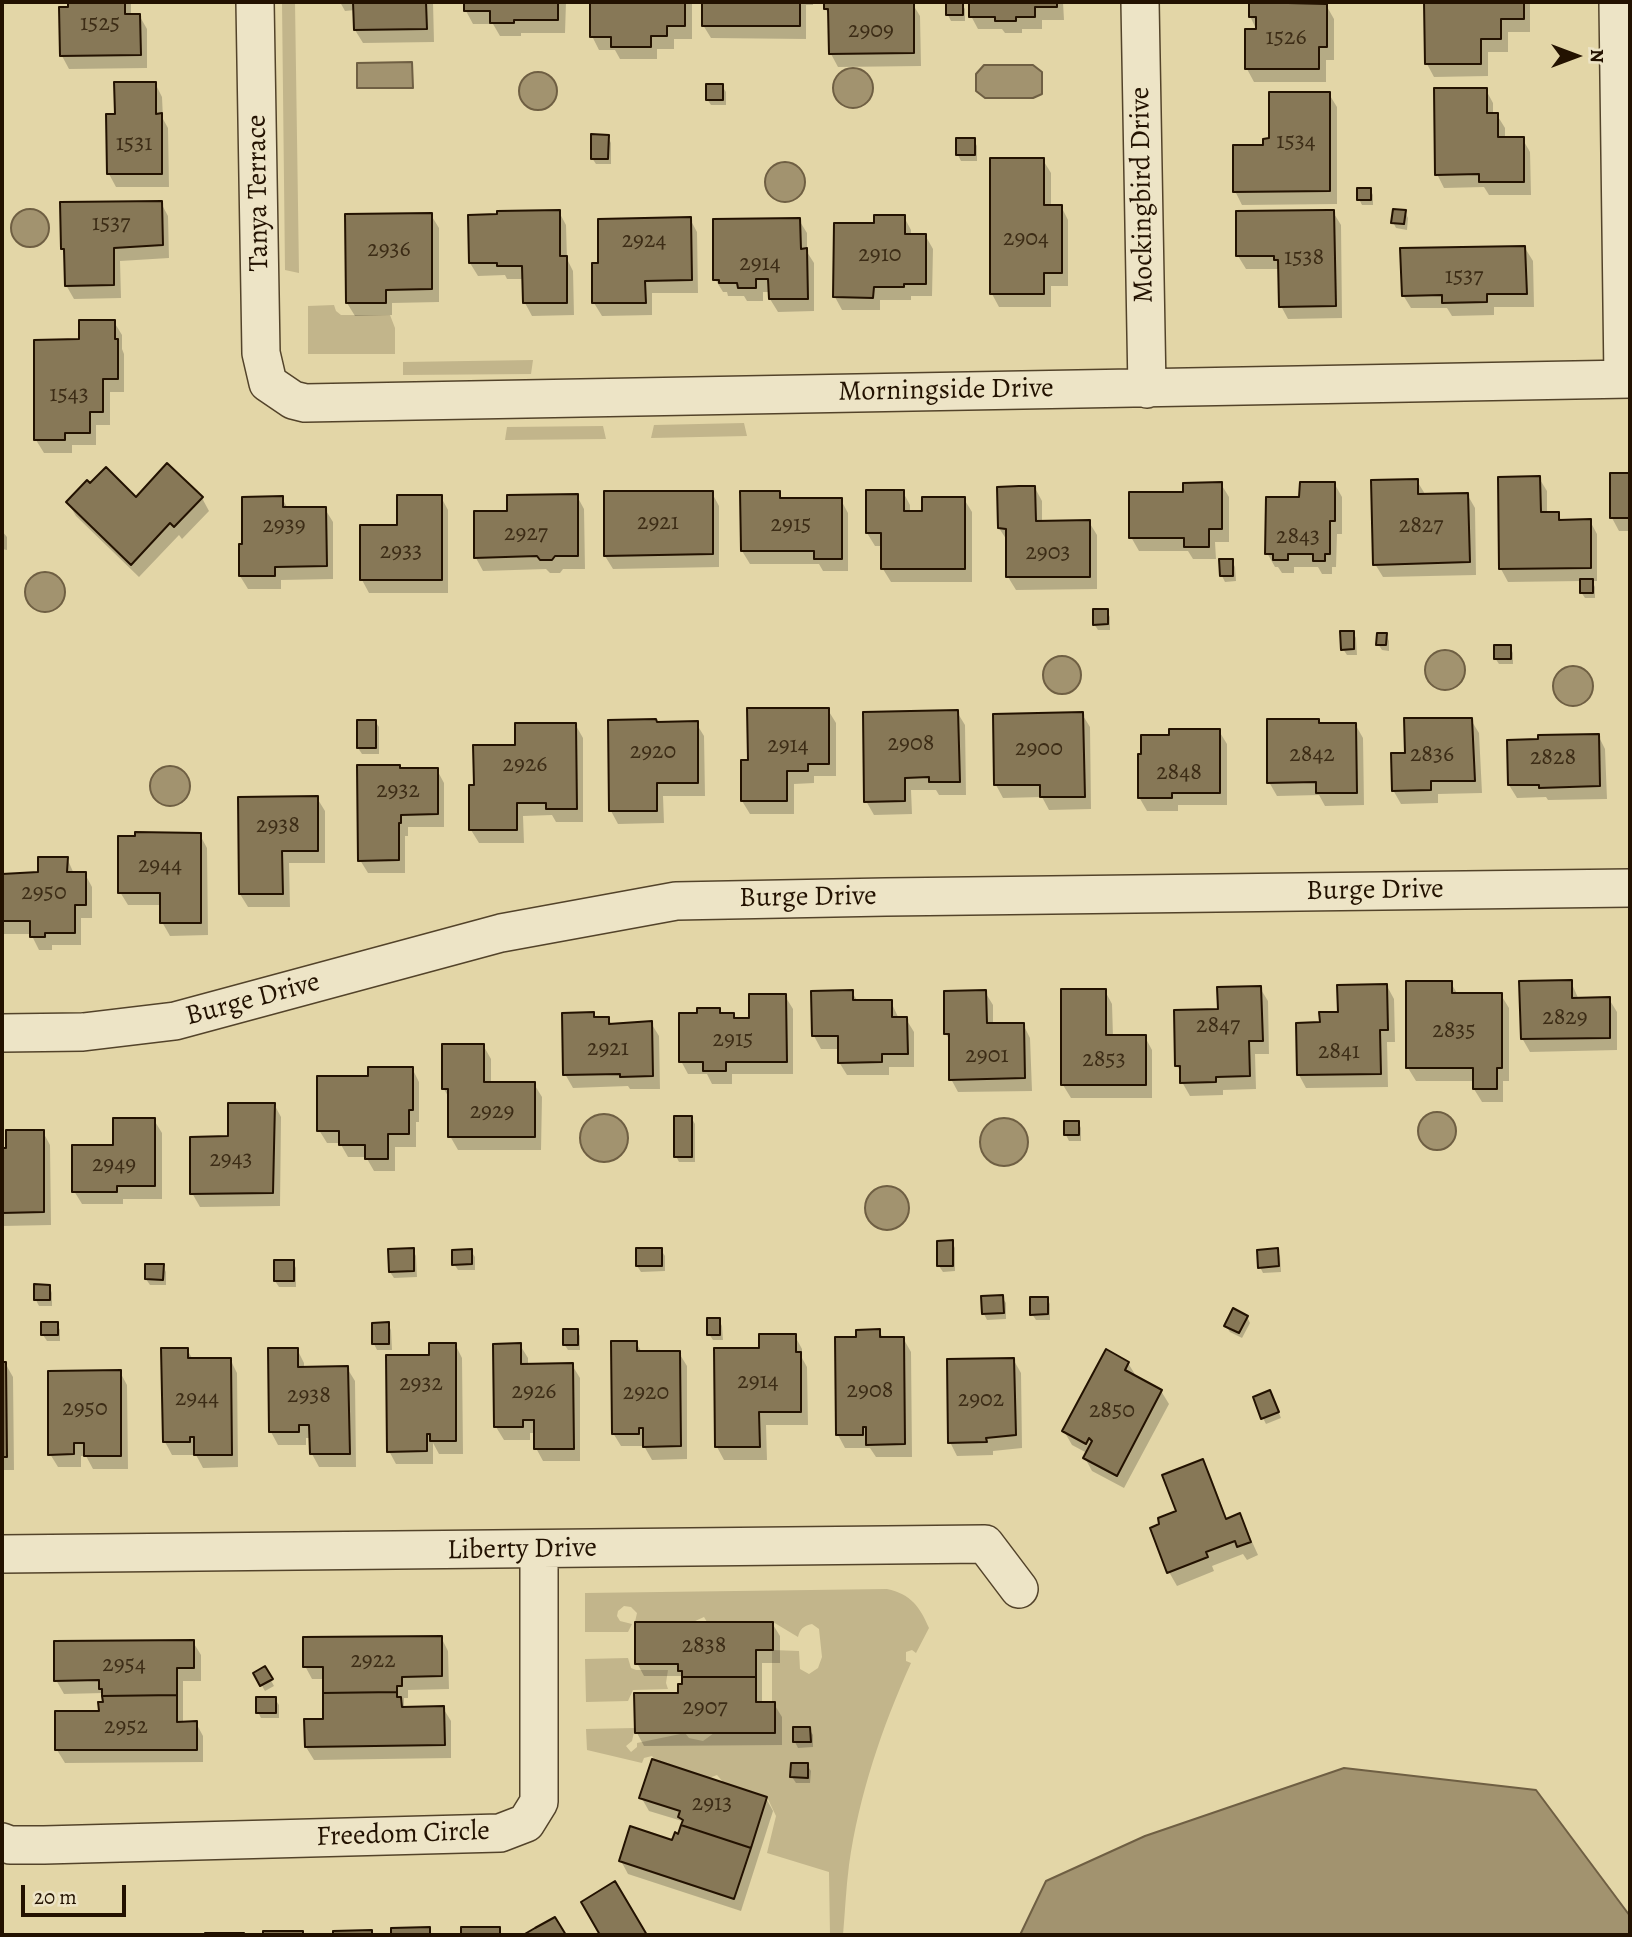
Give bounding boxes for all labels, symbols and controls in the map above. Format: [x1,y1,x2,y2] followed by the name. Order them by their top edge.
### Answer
[80,10,120,38] house number: 1525
[848,17,894,45] house number: 2909
[1541,21,1611,91] north arrow
[1265,24,1307,52] house number: 1526
[1584,49,1610,63] text: N
[1124,87,1162,303] street label: Mockingbird Drive
[241,114,277,272] street label: Tanya Terrace
[1276,128,1316,156] house number: 1534
[116,130,152,158] house number: 1531
[92,210,130,238] house number: 1537
[1003,225,1049,253] house number: 2904
[622,227,666,255] house number: 2924
[367,236,411,264] house number: 2936
[858,241,902,269] house number: 2910
[1284,244,1324,272] house number: 1538
[739,250,781,278] house number: 2914
[1445,263,1483,291] house number: 1537
[838,372,1054,410] street label: Morningside Drive
[49,381,89,409] house number: 1543
[637,509,679,537] house number: 2921
[771,511,811,539] house number: 2915
[262,512,306,540] house number: 2939
[1399,512,1443,540] house number: 2827
[504,520,548,548] house number: 2927
[1276,523,1320,551] house number: 2843
[380,538,422,566] house number: 2933
[1025,539,1071,567] house number: 2903
[888,730,934,758] house number: 2908
[767,732,809,760] house number: 2914
[1015,735,1063,763] house number: 2900
[630,738,676,766] house number: 2920
[1289,741,1335,769] house number: 2842
[1410,741,1454,769] house number: 2836
[1530,744,1576,772] house number: 2828
[503,751,547,779] house number: 2926
[1156,759,1202,787] house number: 2848
[376,777,420,805] house number: 2932
[256,812,300,840] house number: 2938
[138,852,182,880] house number: 2944
[1306,873,1444,909] street label: Burge Drive
[21,879,67,907] house number: 2950
[739,880,877,916] street label: Burge Drive
[182,966,324,1034] street label: Burge Drive
[1542,1004,1588,1032] house number: 2829
[1196,1012,1240,1040] house number: 2847
[1432,1017,1476,1045] house number: 2835
[713,1026,753,1054] house number: 2915
[587,1035,629,1063] house number: 2921
[1318,1038,1360,1066] house number: 2841
[965,1042,1009,1070] house number: 2901
[1082,1046,1126,1074] house number: 2853
[470,1098,514,1126] house number: 2929
[209,1146,253,1174] house number: 2943
[92,1151,136,1179] house number: 2949
[737,1368,779,1396] house number: 2914
[399,1370,443,1398] house number: 2932
[847,1377,893,1405] house number: 2908
[512,1378,556,1406] house number: 2926
[623,1379,669,1407] house number: 2920
[287,1382,331,1410] house number: 2938
[175,1385,219,1413] house number: 2944
[958,1386,1004,1414] house number: 2902
[62,1395,108,1423] house number: 2950
[1089,1397,1135,1425] house number: 2850
[447,1532,597,1568] street label: Liberty Drive
[682,1632,726,1660] house number: 2838
[350,1647,396,1675] house number: 2922
[102,1651,146,1679] house number: 2954
[682,1694,728,1722] house number: 2907
[104,1713,148,1741] house number: 2952
[692,1790,732,1818] house number: 2913
[316,1815,490,1855] street label: Freedom Circle
[24,1870,130,1914] scale bar
[34,1883,77,1911] text: 20 m

